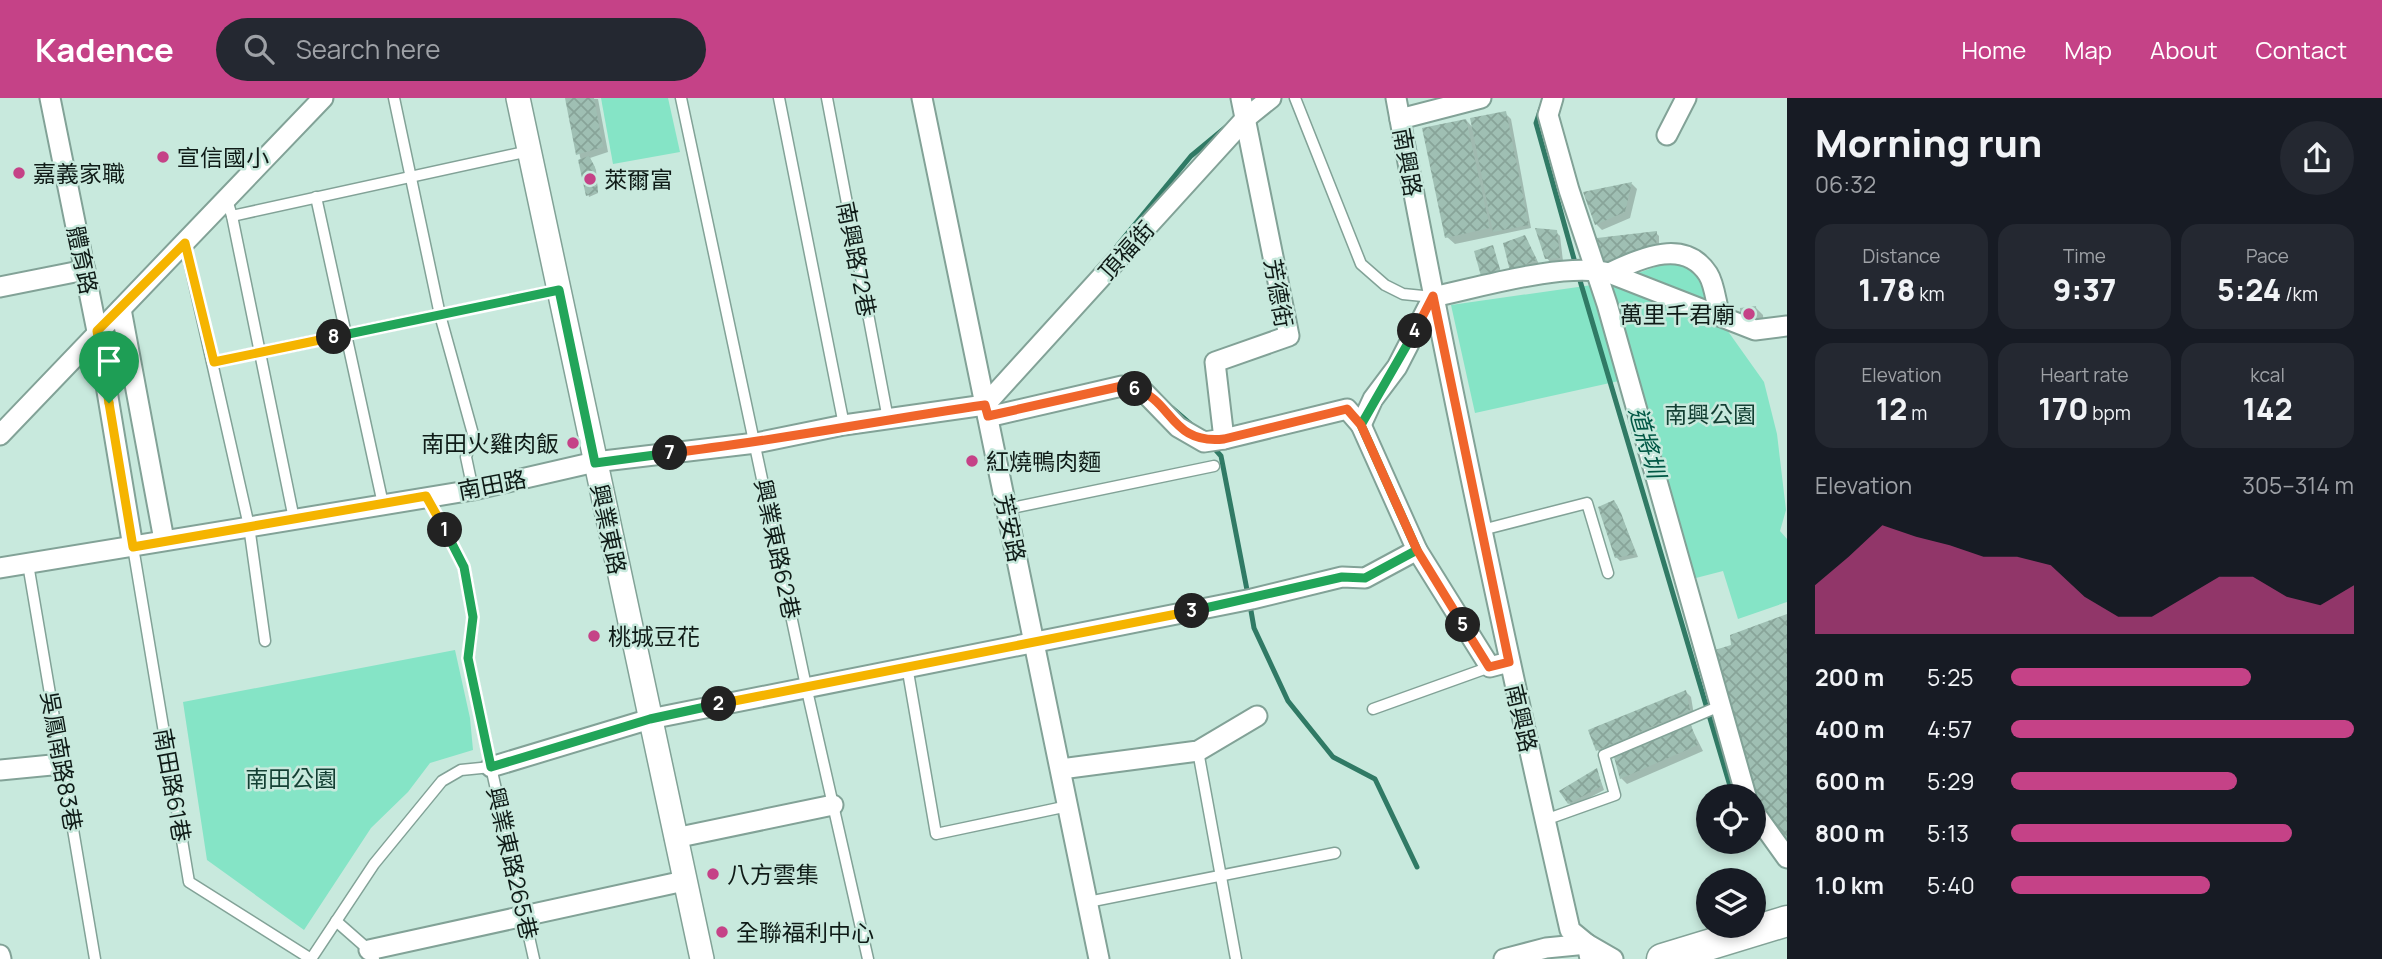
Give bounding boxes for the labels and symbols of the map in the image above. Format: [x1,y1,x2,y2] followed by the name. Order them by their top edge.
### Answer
[1386,125,1430,199] street label: 南興路
[177,141,269,173] place label: 宣信國小
[155,149,171,165] marker: 宣信國小
[33,157,125,189] place label: 嘉義家職
[604,163,673,195] place label: 萊爾富
[11,165,27,181] marker: 嘉義家職
[582,171,598,187] marker: 萊爾富
[830,199,884,319] street label: 南興路72巷
[1091,214,1161,286] street label: 頂福街
[60,223,106,297] street label: 體育路
[1257,256,1301,330] street label: 芳德街
[1620,298,1735,330] place label: 萬里千君廟
[1741,306,1757,322] marker: 萬里千君廟
[1398,314,1432,348] pin: 4
[316,320,352,354] pin: 8
[79,331,139,403] pin
[1118,372,1152,406] pin: 6
[1664,398,1756,430] park label: 南興公園
[1622,403,1675,484] water label: 道將圳
[421,427,559,459] place label: 南田火雞肉飯
[565,435,581,451] marker: 南田火雞肉飯
[652,436,688,470] pin: 7
[986,445,1101,477] place label: 紅燒鴨肉麵
[964,453,980,469] marker: 紅燒鴨肉麵
[455,462,529,506] street label: 南田路
[748,476,808,622] street label: 興業東路62巷
[584,481,634,577] street label: 興業東路
[988,491,1034,565] street label: 芳安路
[428,512,462,548] pin: 1
[1174,594,1210,628] pin: 3
[1446,608,1480,642] pin: 5
[608,620,700,652] place label: 桃城豆花
[586,628,602,644] marker: 桃城豆花
[1499,681,1545,755] street label: 南興路
[702,686,736,722] pin: 2
[34,689,90,833] street label: 吳鳳南路83巷
[147,726,199,844] street label: 南田路61巷
[245,762,337,794] park label: 南田公園
[480,784,546,942] street label: 興業東路265巷
[727,858,819,890] place label: 八方雲集
[705,866,721,882] marker: 八方雲集
[736,916,874,948] place label: 全聯福利中心
[714,924,730,940] marker: 全聯福利中心

